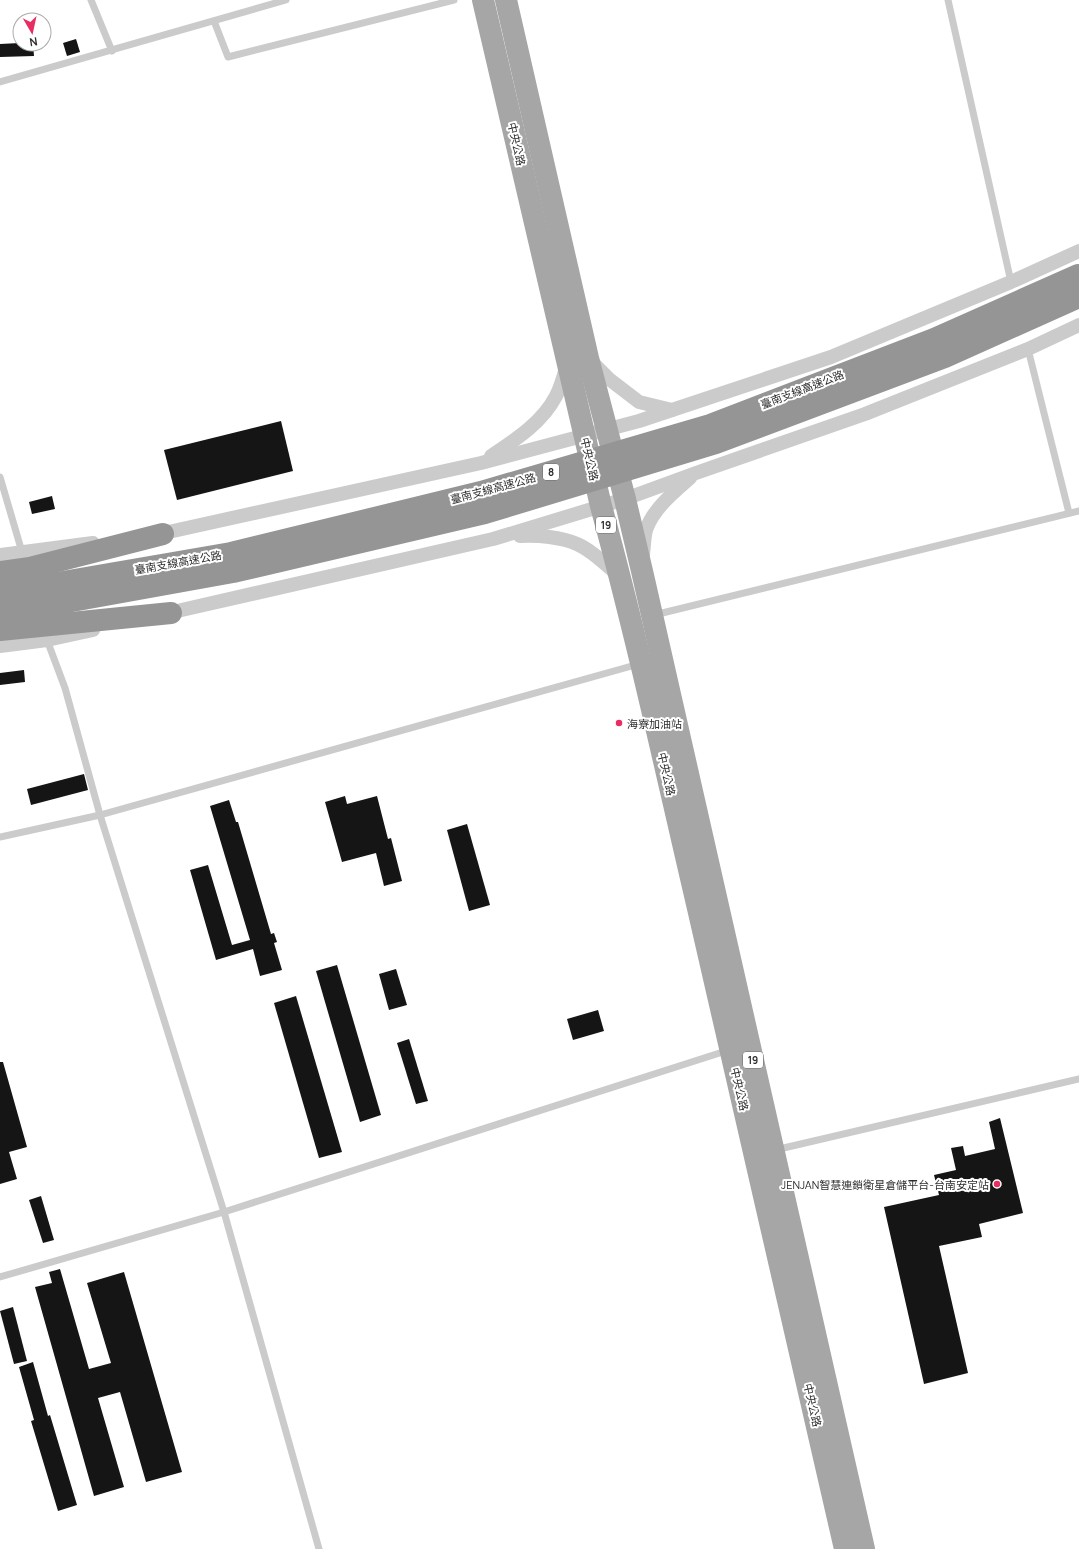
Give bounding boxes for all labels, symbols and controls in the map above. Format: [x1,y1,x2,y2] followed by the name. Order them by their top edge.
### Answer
[12,12,52,52] north arrow
[28,34,39,50] text: N
[505,121,529,167] street label: 中央公路
[758,366,846,412] street label: 臺南支線高速公路
[578,436,602,482] street label: 中央公路
[543,464,559,480] road number: 8
[449,469,537,507] street label: 臺南支線高速公路
[596,517,616,533] road number: 19
[133,547,223,577] street label: 臺南支線高速公路
[627,716,682,731] place label: 海寮加油站
[614,718,624,728] marker: 海寮加油站
[655,751,679,797] street label: 中央公路
[743,1052,763,1068] road number: 19
[728,1066,752,1112] street label: 中央公路
[781,1177,989,1192] place label: JENJAN智慧連鎖衛星倉儲平台-台南安定站
[992,1179,1002,1189] marker: JENJAN智慧連鎖衛星倉儲平台-台南安定站
[801,1382,825,1428] street label: 中央公路

